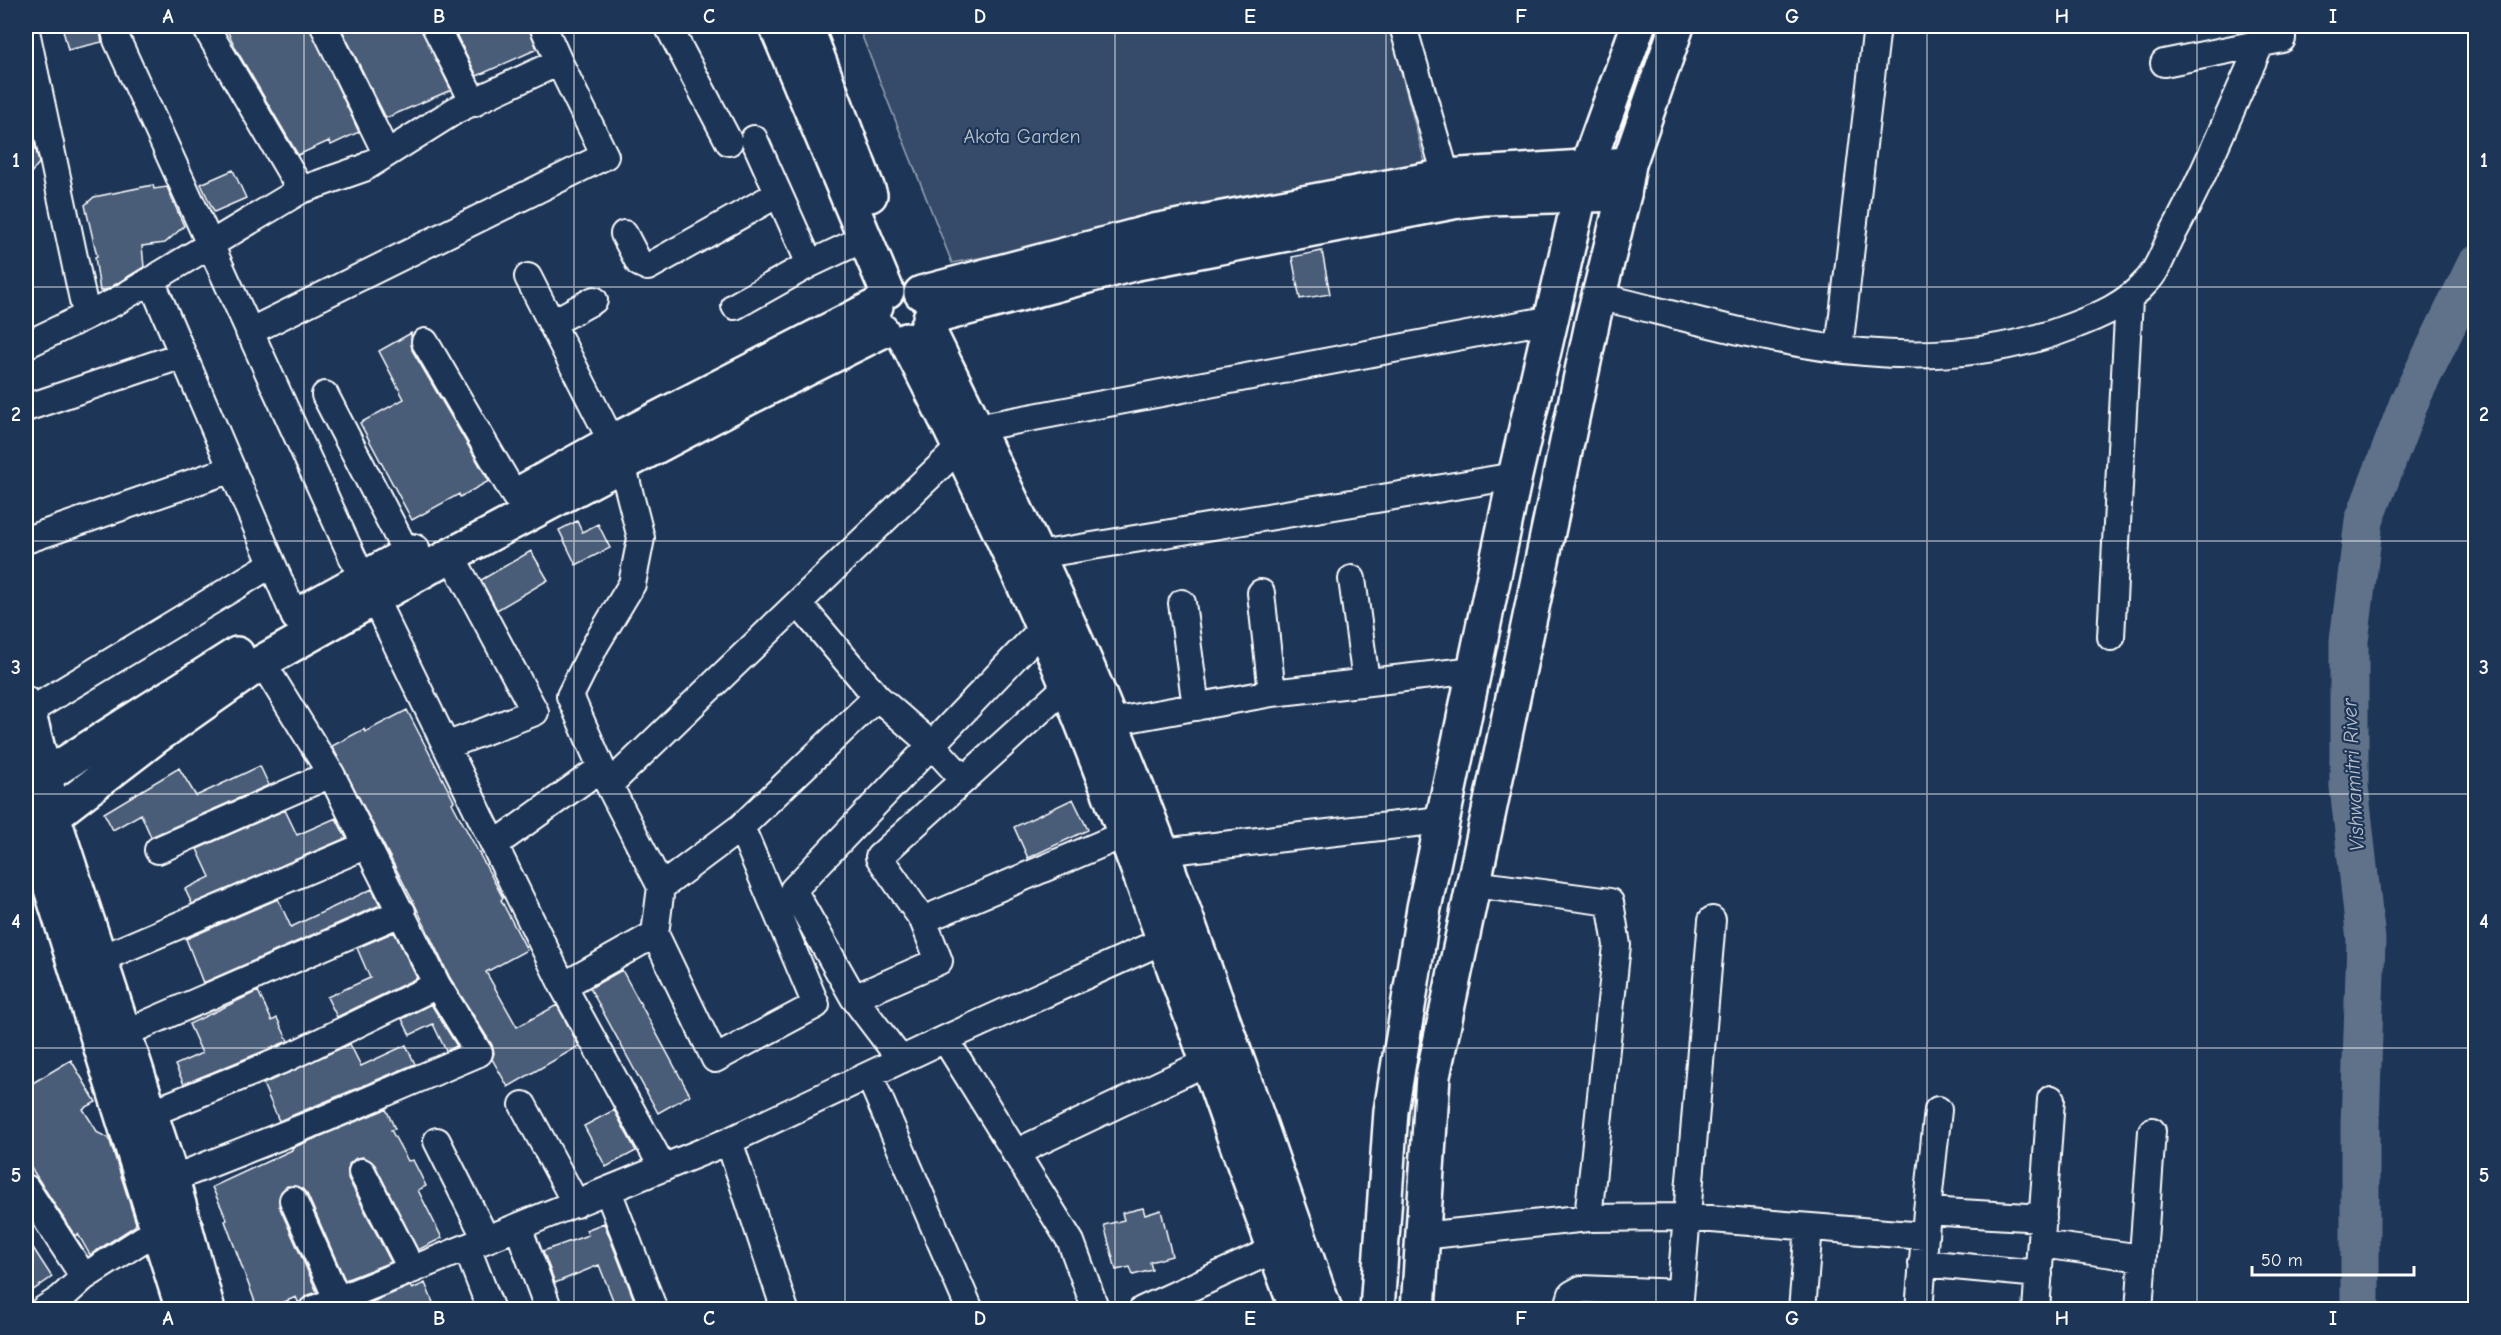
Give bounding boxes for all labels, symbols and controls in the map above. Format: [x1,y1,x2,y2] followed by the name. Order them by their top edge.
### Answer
[162,5,174,28] text: A
[433,5,445,28] text: B
[703,5,715,28] text: C
[974,5,986,28] text: D
[1244,5,1256,28] text: E
[1515,5,1527,28] text: F
[1785,5,1799,28] text: G
[2055,5,2069,28] text: H
[2329,5,2337,28] text: I
[963,125,1081,148] park label: Akota Garden
[12,149,20,172] text: 1
[2480,149,2488,172] text: 1
[11,403,21,426] text: 2
[2479,403,2489,426] text: 2
[11,656,21,679] text: 3
[2479,656,2489,679] text: 3
[2337,696,2369,852] water label: Vishwamitri River
[11,910,21,933] text: 4
[2479,910,2489,933] text: 4
[11,1164,21,1187] text: 5
[2479,1164,2489,1187] text: 5
[2252,1239,2414,1277] scale bar
[2261,1250,2303,1271] text: 50 m
[162,1307,174,1330] text: A
[433,1307,445,1330] text: B
[703,1307,715,1330] text: C
[974,1307,986,1330] text: D
[1244,1307,1256,1330] text: E
[1515,1307,1527,1330] text: F
[1785,1307,1799,1330] text: G
[2055,1307,2069,1330] text: H
[2329,1307,2337,1330] text: I

